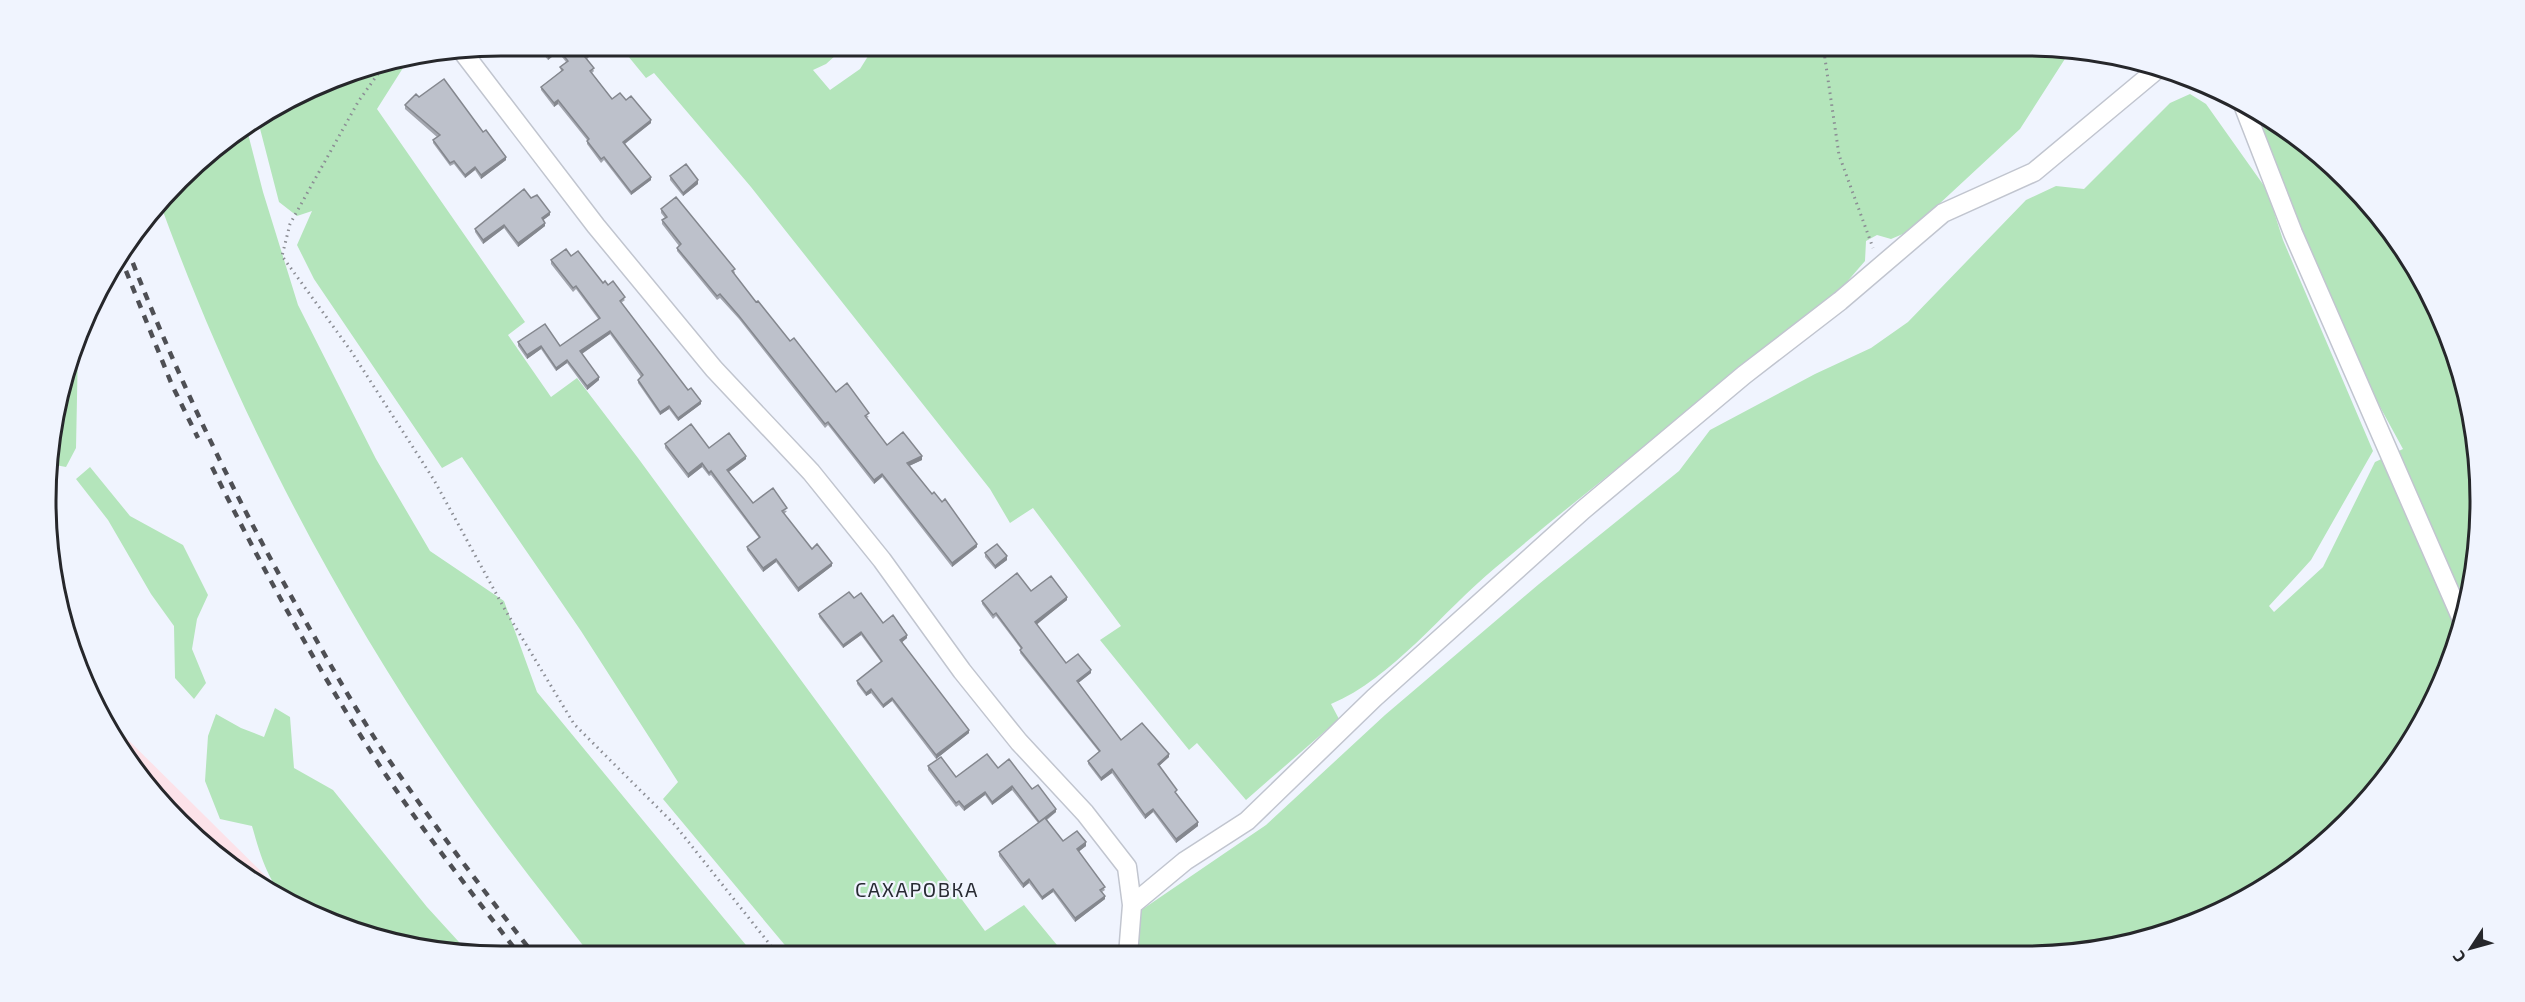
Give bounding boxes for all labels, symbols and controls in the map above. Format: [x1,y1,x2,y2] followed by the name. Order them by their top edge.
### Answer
[855,877,979,901] district label: САХАРОВКА
[2441,918,2501,978] north arrow
[2448,948,2469,967] text: С

